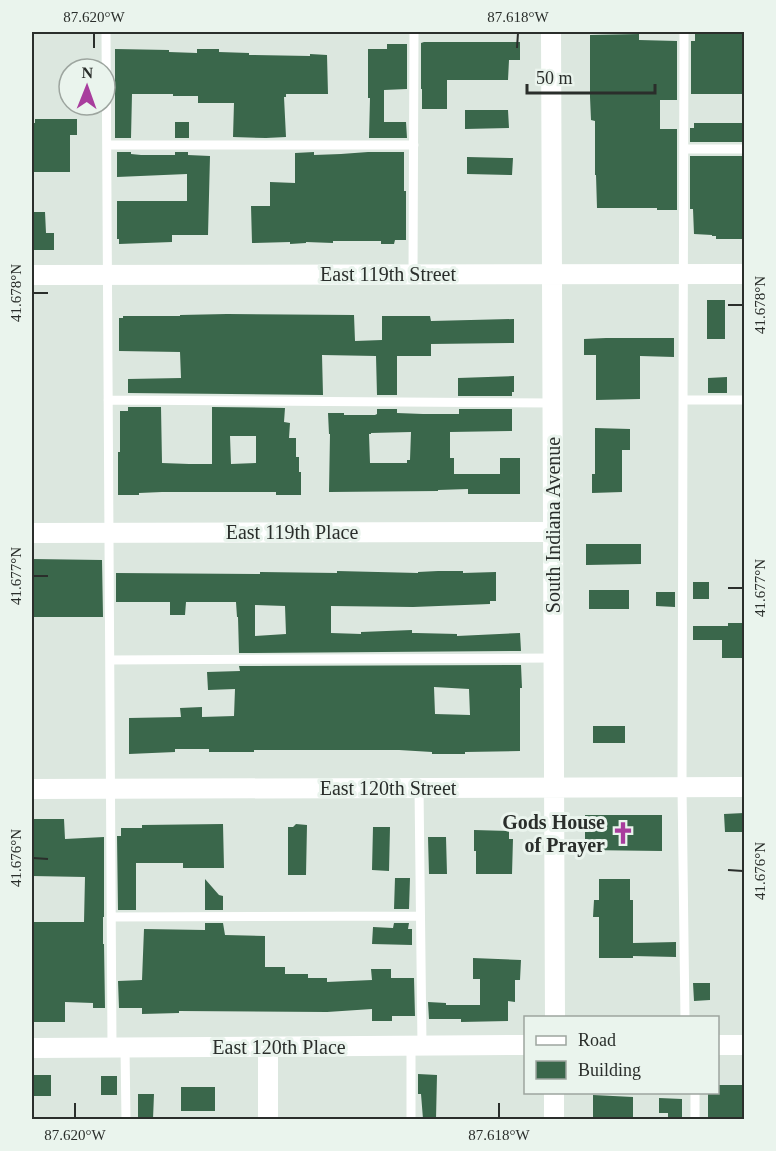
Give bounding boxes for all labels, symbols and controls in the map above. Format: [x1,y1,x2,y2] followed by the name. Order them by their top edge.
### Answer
[63,9,126,25] text: 87.620°W
[487,9,550,25] text: 87.618°W
[57,57,117,117] north arrow
[527,57,654,95] scale bar
[81,64,94,81] text: N
[536,68,573,88] text: 50 m
[320,263,456,285] street label: East 119th Street
[8,264,24,322] text: 41.678°N
[752,276,768,334] text: 41.678°N
[542,437,564,613] street label: South Indiana Avenue
[226,521,358,543] street label: East 119th Place
[8,547,24,605] text: 41.677°N
[752,559,768,617] text: 41.677°N
[320,777,457,799] street label: East 120th Street
[502,811,605,857] place label: Gods House of Prayer
[610,820,636,846] church icon: Gods House of Prayer
[8,829,24,887] text: 41.676°N
[752,842,768,900] text: 41.676°N
[524,1016,719,1094] legend
[578,1030,616,1050] text: Road
[212,1036,346,1058] street label: East 120th Place
[578,1060,641,1080] text: Building
[44,1127,107,1143] text: 87.620°W
[468,1127,531,1143] text: 87.618°W

